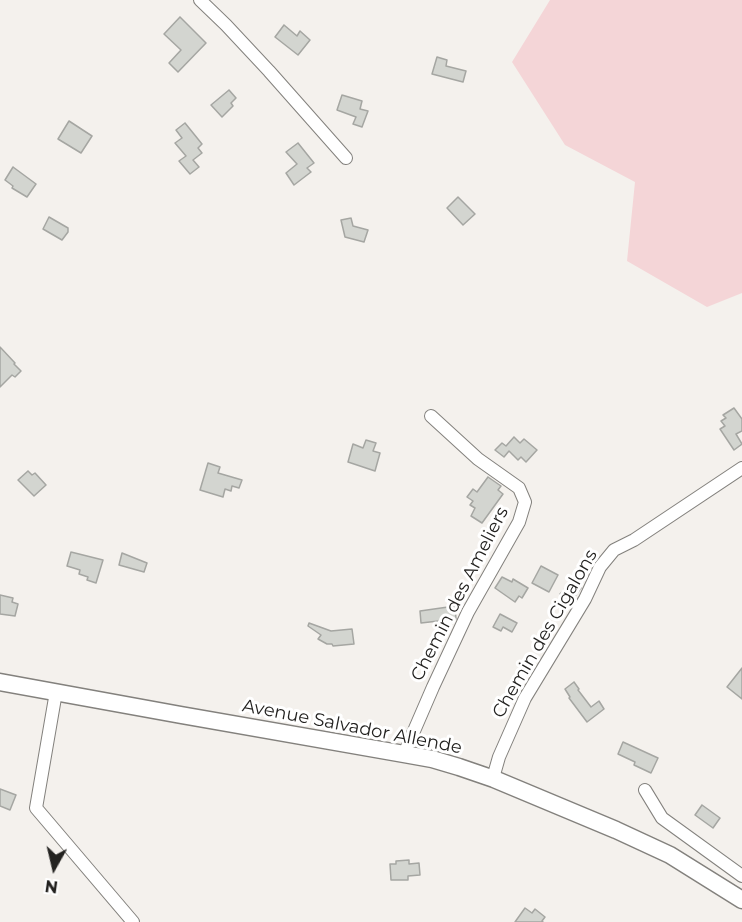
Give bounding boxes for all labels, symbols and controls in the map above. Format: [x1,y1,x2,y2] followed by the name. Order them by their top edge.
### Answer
[407,503,513,685] street label: Chemin des Ameliers
[488,546,602,722] street label: Chemin des Cigalons
[240,695,464,759] street label: Avenue Salvador Allende
[24,838,84,898] north arrow
[44,876,59,897] text: N

